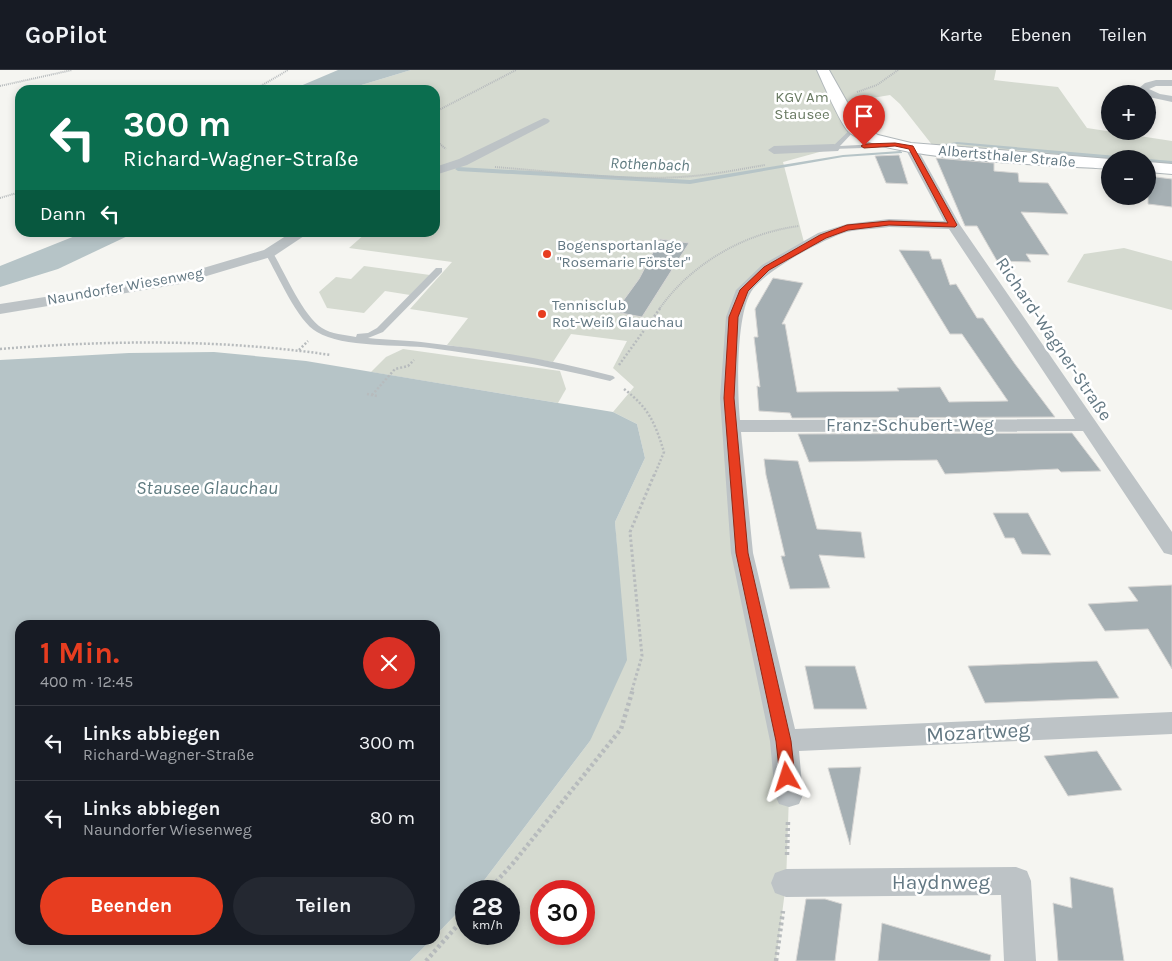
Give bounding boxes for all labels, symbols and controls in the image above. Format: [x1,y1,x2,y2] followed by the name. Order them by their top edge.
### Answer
[25,21,107,49] text: GoPilot
[939,24,983,46] text: Karte
[1011,24,1072,46] text: Ebenen
[1100,24,1147,46] text: Teilen
[1101,85,1156,205] map controls
[1101,85,1156,140] button: +
[774,88,830,123] park label: KGV Am Stausee
[843,95,885,146] pin
[850,102,878,130] icon: arrive
[123,104,231,145] text: 300 m
[40,105,105,170] icon: left
[938,141,1076,171] street label: Albertsthaler Straße
[123,146,359,172] text: Richard-Wagner-Straße
[1101,150,1156,205] button: −
[610,153,690,175] water label: Rothenbach
[96,200,124,228] icon: left
[40,203,86,225] text: Dann
[557,236,691,271] place label: Bogensportanlage "Rosemarie Förster"
[541,248,553,260] marker: Bogensportanlage "Rosemarie Förster"
[991,253,1117,425] street label: Richard-Wagner-Straße
[46,263,205,309] street label: Naundorfer Wiesenweg
[552,296,683,331] place label: Tennisclub Rot-Weiß Glauchau
[536,308,548,320] marker: Tennisclub Rot-Weiß Glauchau
[826,414,994,436] street label: Franz-Schubert-Weg
[136,477,278,499] water label: Stausee Glauchau
[40,635,120,671] text: 1 Min.
[363,637,415,689] button: close
[40,672,133,691] text: 400 m · 12:45
[925,717,1031,747] street label: Mozartweg
[83,723,220,745] text: Links abbiegen
[40,729,68,757] icon: left
[359,732,415,754] text: 300 m
[83,745,254,764] text: Richard-Wagner-Straße
[760,750,812,802] position arrow
[83,798,220,820] text: Links abbiegen
[40,804,68,832] icon: left
[370,807,415,829] text: 80 m
[83,820,252,839] text: Naundorfer Wiesenweg
[892,870,990,894] street label: Haydnweg
[40,877,223,935] button: Beenden
[233,877,415,935] button: Teilen
[530,880,595,945] speed limit sign: 30
[472,892,503,921] text: 28
[472,918,503,932] text: km/h

